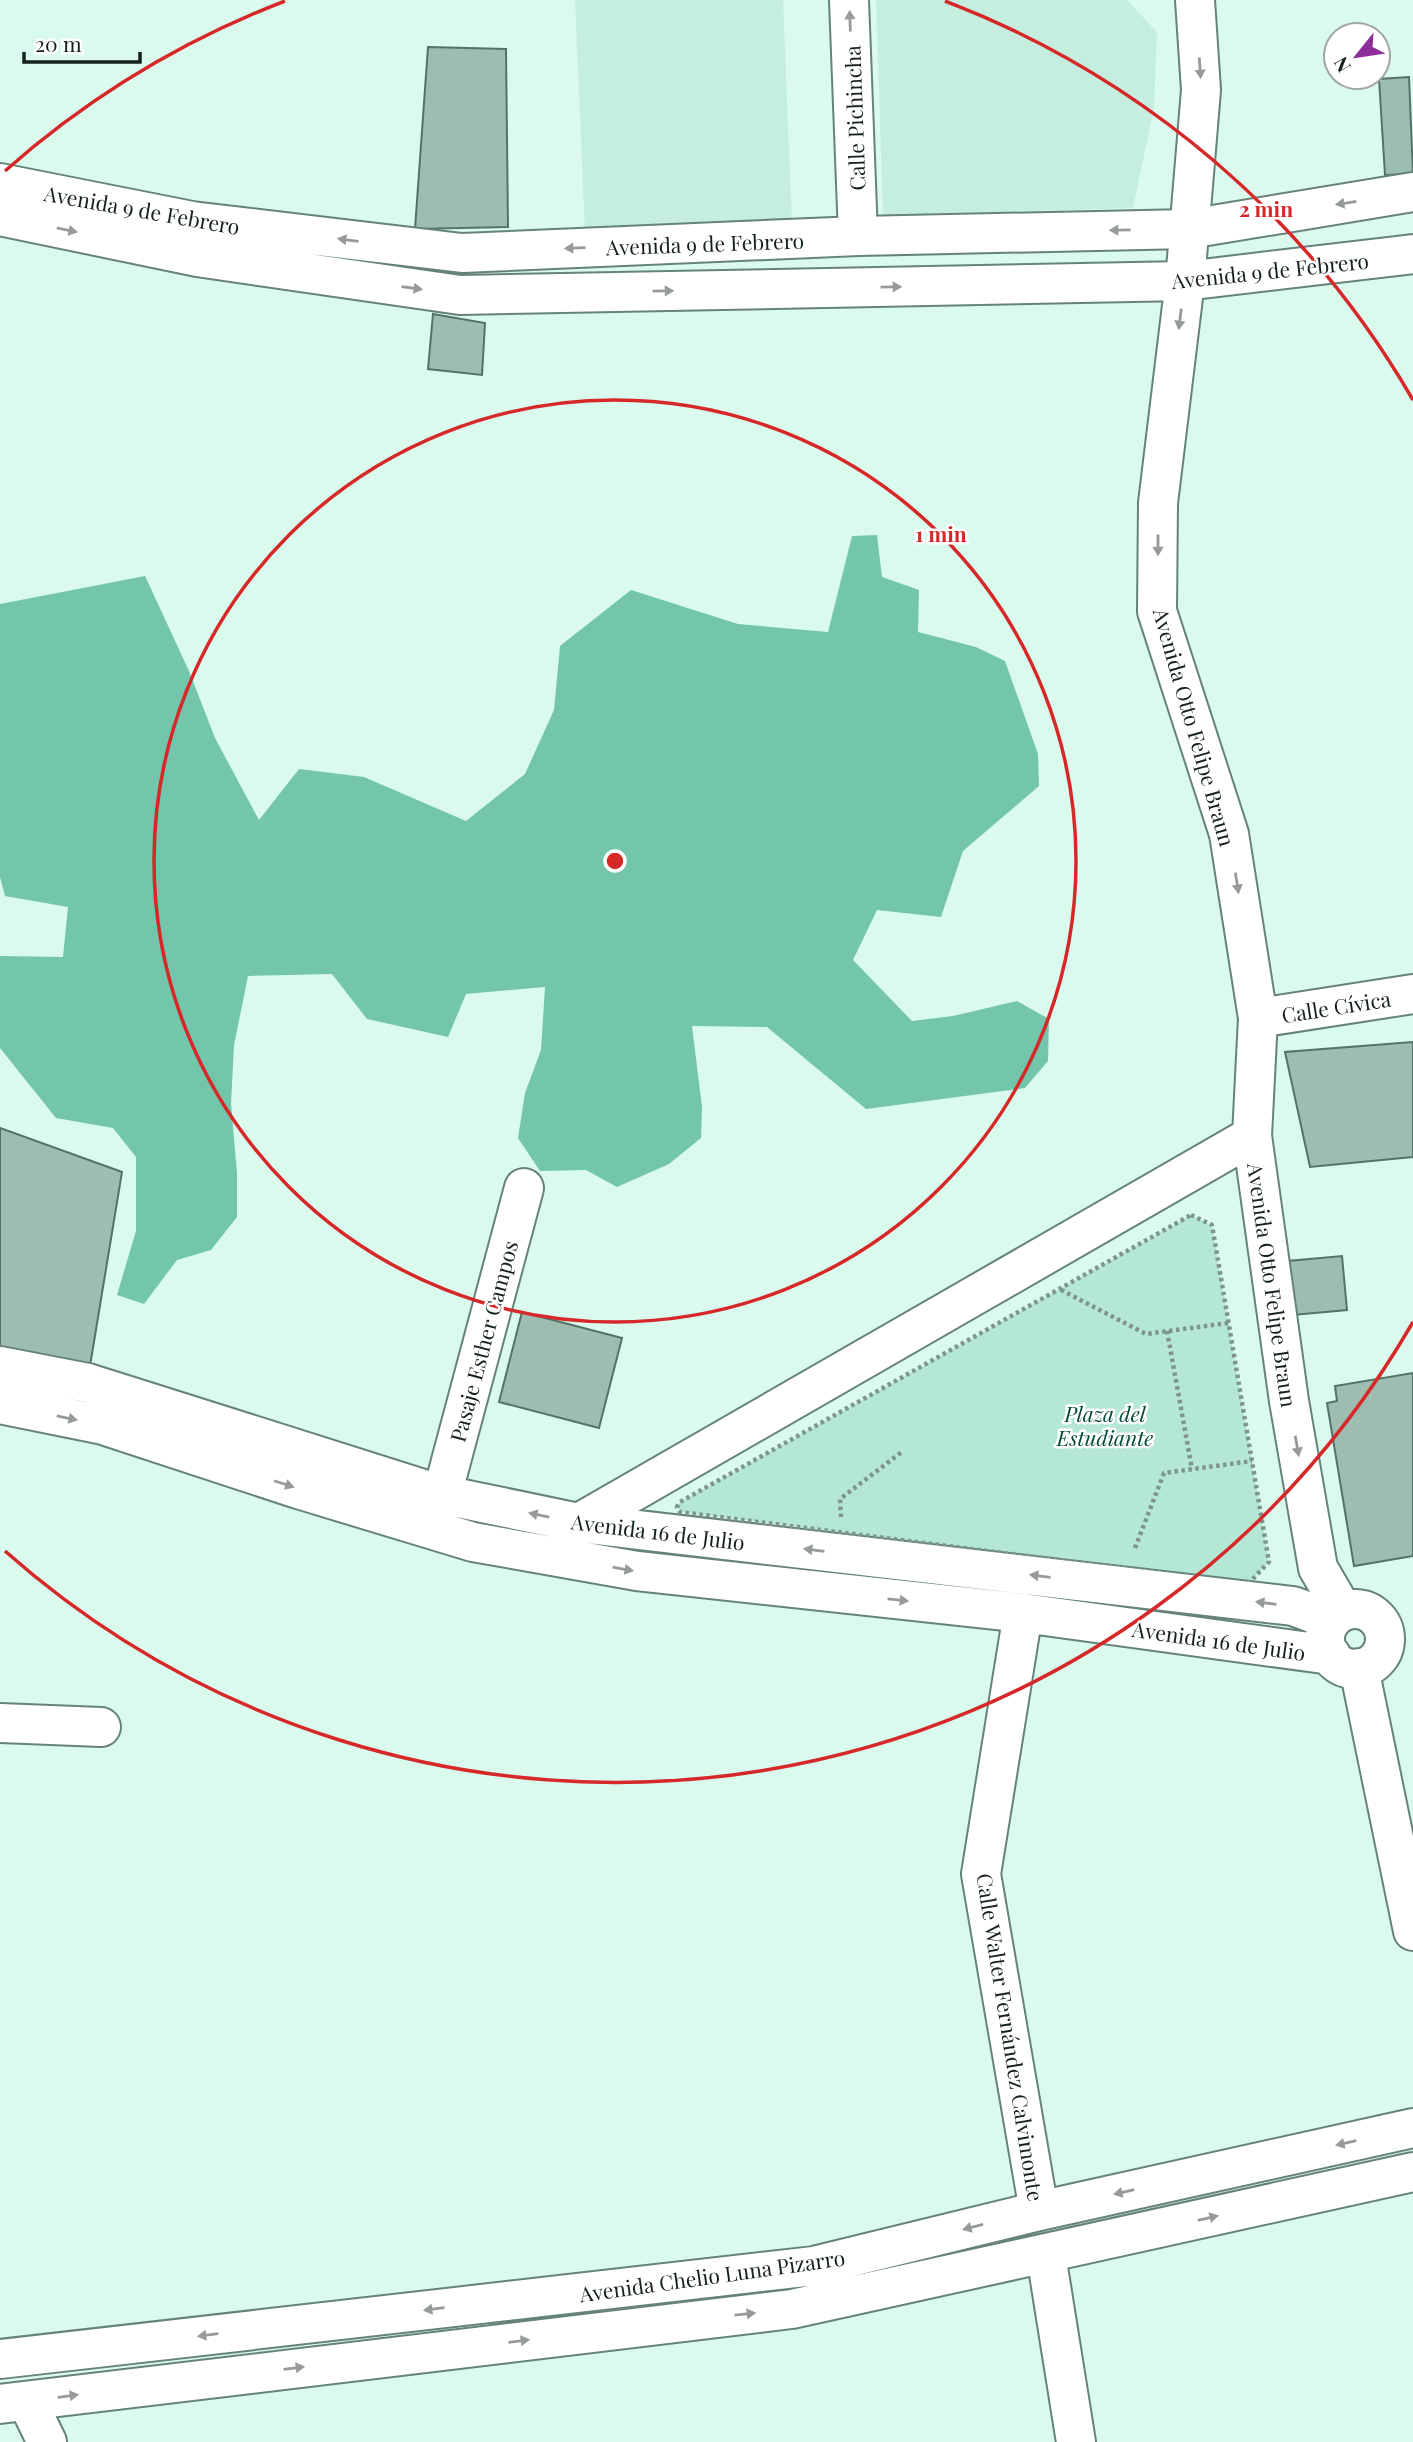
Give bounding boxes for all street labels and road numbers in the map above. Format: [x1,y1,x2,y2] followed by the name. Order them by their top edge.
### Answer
[837,44,871,191] street label: Calle Pichincha
[41,178,242,240] street label: Avenida 9 de Febrero
[605,226,804,260] street label: Avenida 9 de Febrero
[1169,246,1370,294] street label: Avenida 9 de Febrero
[1147,604,1243,850] street label: Avenida Otto Felipe Braun
[1279,983,1393,1028] street label: Calle Cívica
[1242,1160,1304,1409] street label: Avenida Otto Felipe Braun
[443,1237,523,1445] street label: Pasaje Esther Campos
[569,1506,746,1556] street label: Avenida 16 de Julio
[1130,1614,1307,1666] street label: Avenida 16 de Julio
[971,1871,1051,2203] street label: Calle Walter Fernández Calvimonte
[576,2243,847,2308] street label: Avenida Chelio Luna Pizarro

